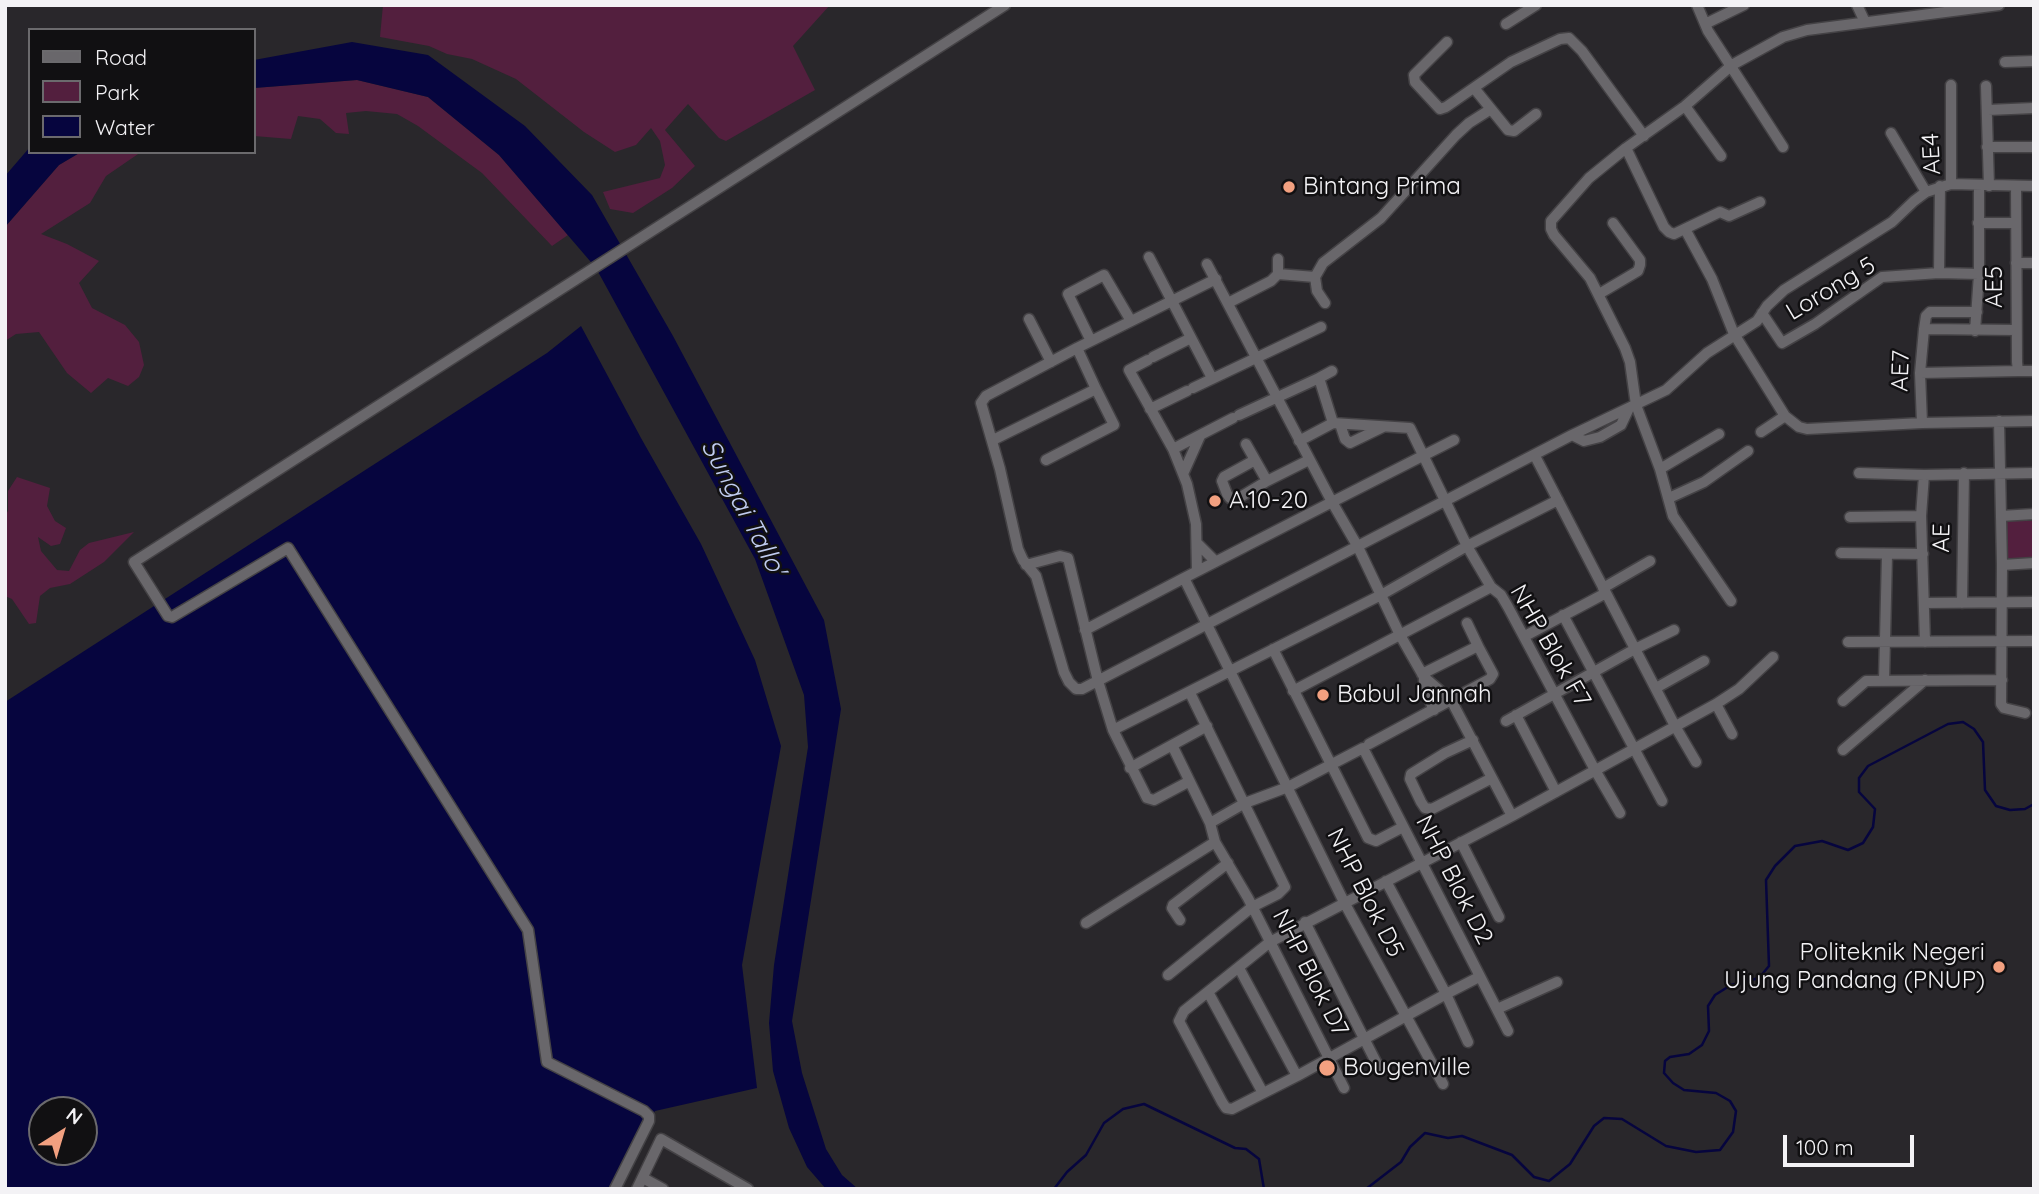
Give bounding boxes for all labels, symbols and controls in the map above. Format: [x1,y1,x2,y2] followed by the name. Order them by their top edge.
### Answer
[28,28,256,154] legend
[95,44,147,70] text: Road
[95,79,139,105] text: Park
[95,114,155,140] text: Water
[1917,132,1947,176] street label: AE4
[1303,173,1461,201] place label: Bintang Prima
[1281,179,1297,195] marker: Bintang Prima
[1781,251,1881,327] street label: Lorong 5
[1981,266,2009,308] street label: AE5
[1886,350,1916,392] street label: AE7
[694,434,792,582] water label: Sungai Tallo'
[1229,487,1308,515] place label: A.10-20
[1207,493,1223,509] marker: A.10-20
[1927,523,1957,553] street label: AE
[1503,580,1597,712] street label: NHP Blok F7
[1337,681,1492,709] place label: Babul Jannah
[1315,687,1331,703] marker: Babul Jannah
[1409,811,1499,949] street label: NHP Blok D2
[1320,824,1410,962] street label: NHP Blok D5
[1266,905,1354,1041] street label: NHP Blok D7
[1724,939,1985,995] place label: Politeknik Negeri Ujung Pandang (PNUP)
[1991,959,2007,975] marker: Politeknik Negeri Ujung Pandang (PNUP)
[1343,1054,1471,1082] place label: Bougenville
[1317,1058,1337,1078] marker: Bougenville
[28,1096,98,1166] north arrow
[62,1102,87,1130] text: N
[1787,1120,1918,1164] scale bar
[1796,1134,1854,1160] text: 100 m

